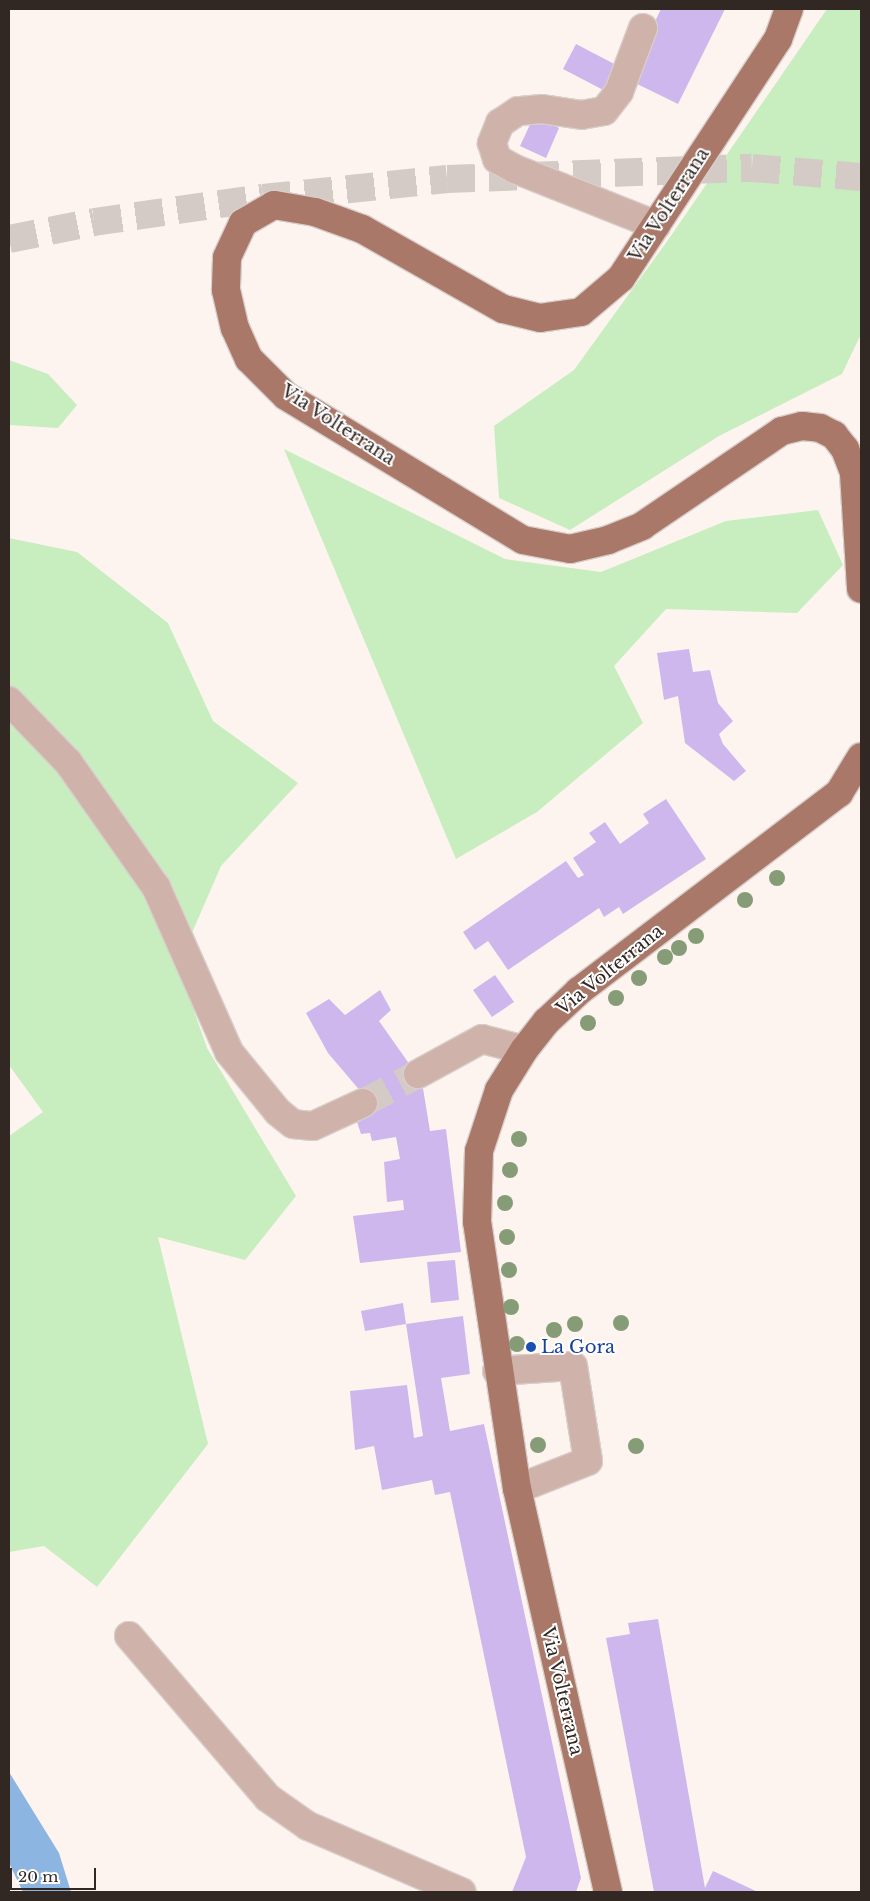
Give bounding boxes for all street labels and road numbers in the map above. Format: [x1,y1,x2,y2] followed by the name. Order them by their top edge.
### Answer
[624,144,714,266] street label: Via Volterrana
[277,380,399,470] street label: Via Volterrana
[552,920,668,1020] street label: Via Volterrana
[537,1624,587,1758] street label: Via Volterrana

